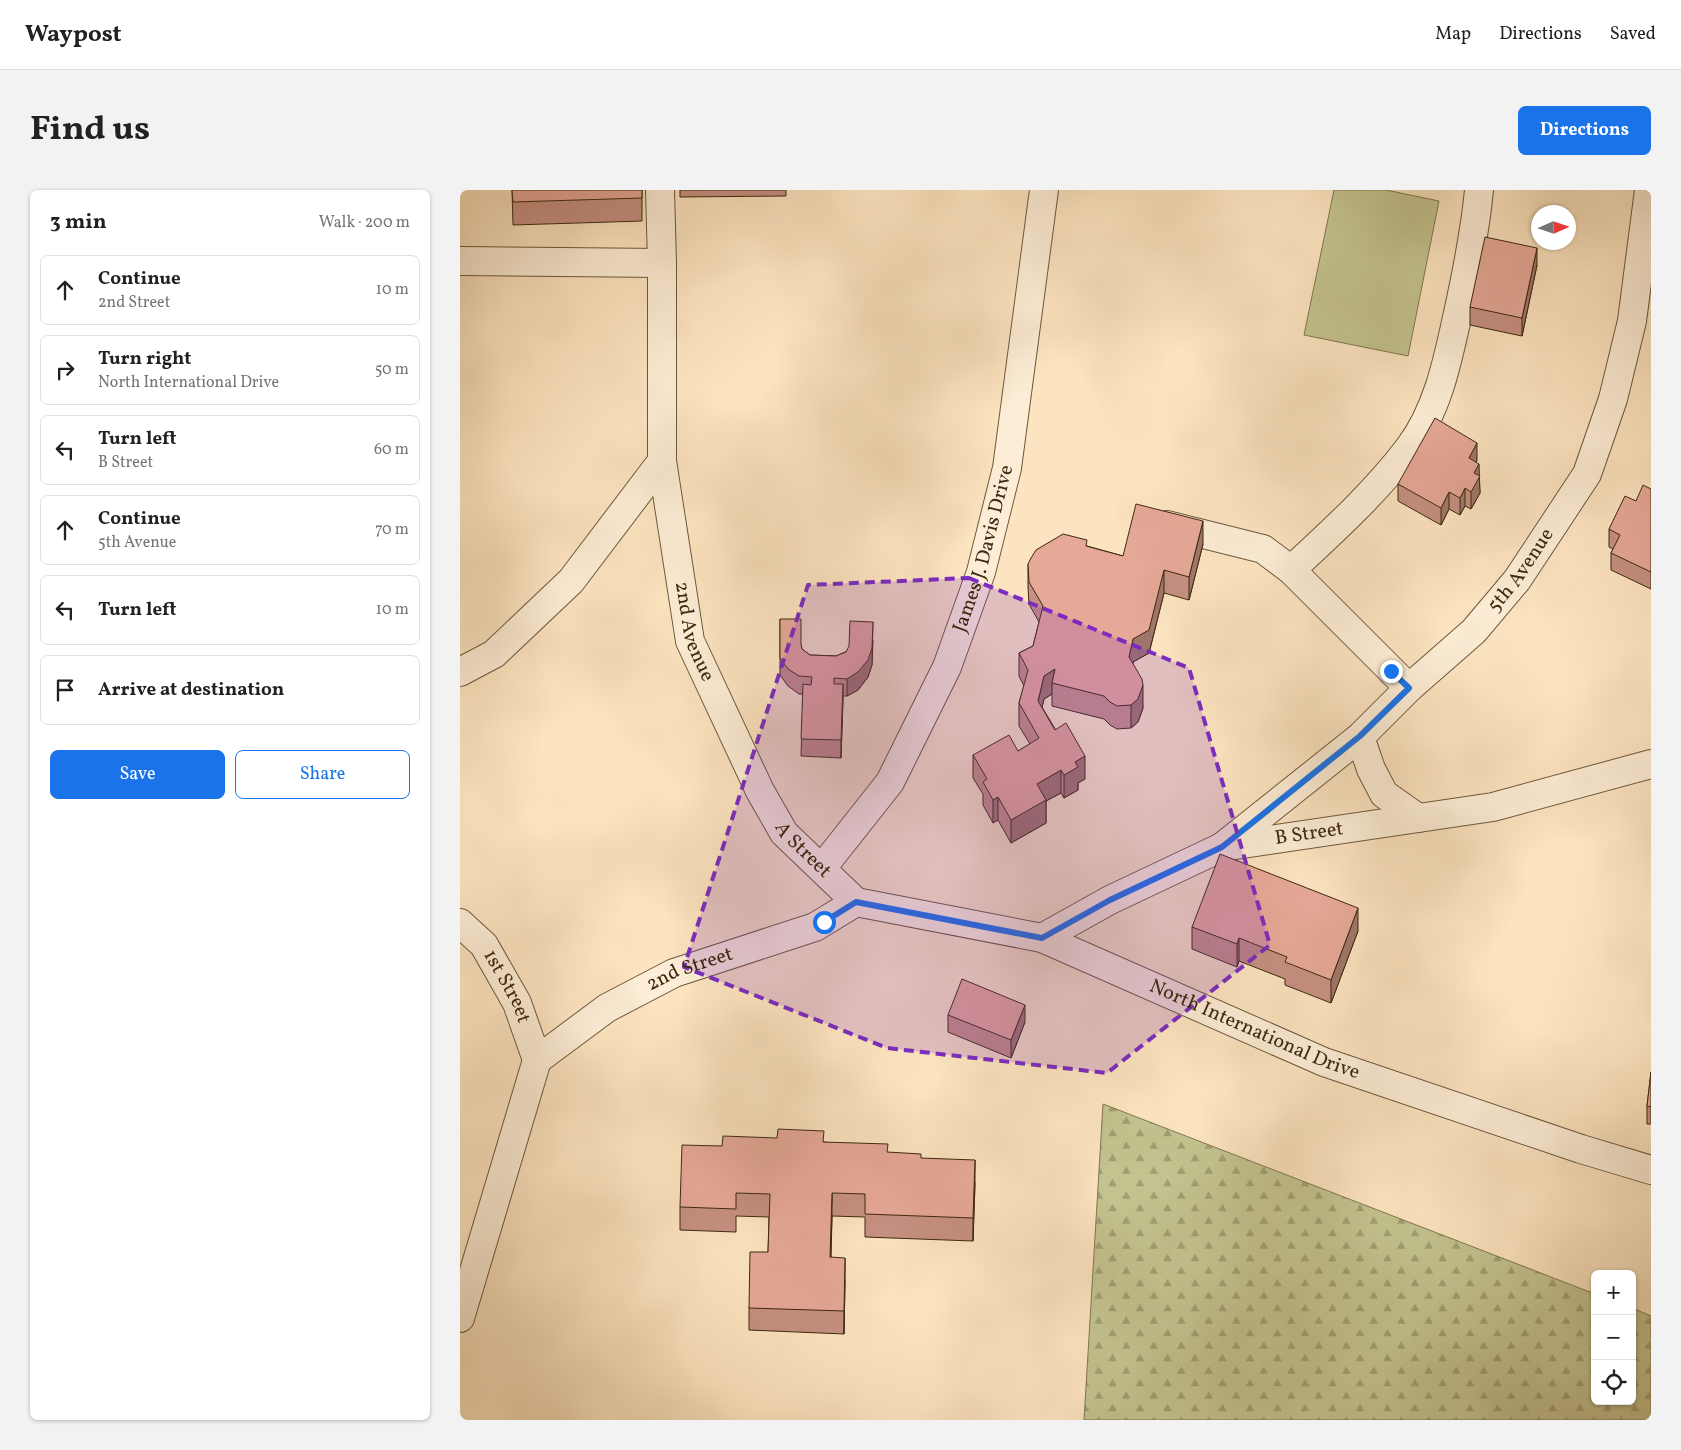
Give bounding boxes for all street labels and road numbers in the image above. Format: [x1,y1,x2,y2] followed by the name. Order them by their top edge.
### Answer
[946,462,1021,636] street label: James J. Davis Drive
[1481,523,1561,619] street label: 5th Avenue
[667,580,721,686] street label: 2nd Avenue
[1273,815,1345,853] street label: B Street
[767,817,837,885] street label: A Street
[642,941,737,999] street label: 2nd Street
[476,945,537,1027] street label: 1st Street
[1145,973,1363,1087] street label: North International Drive

